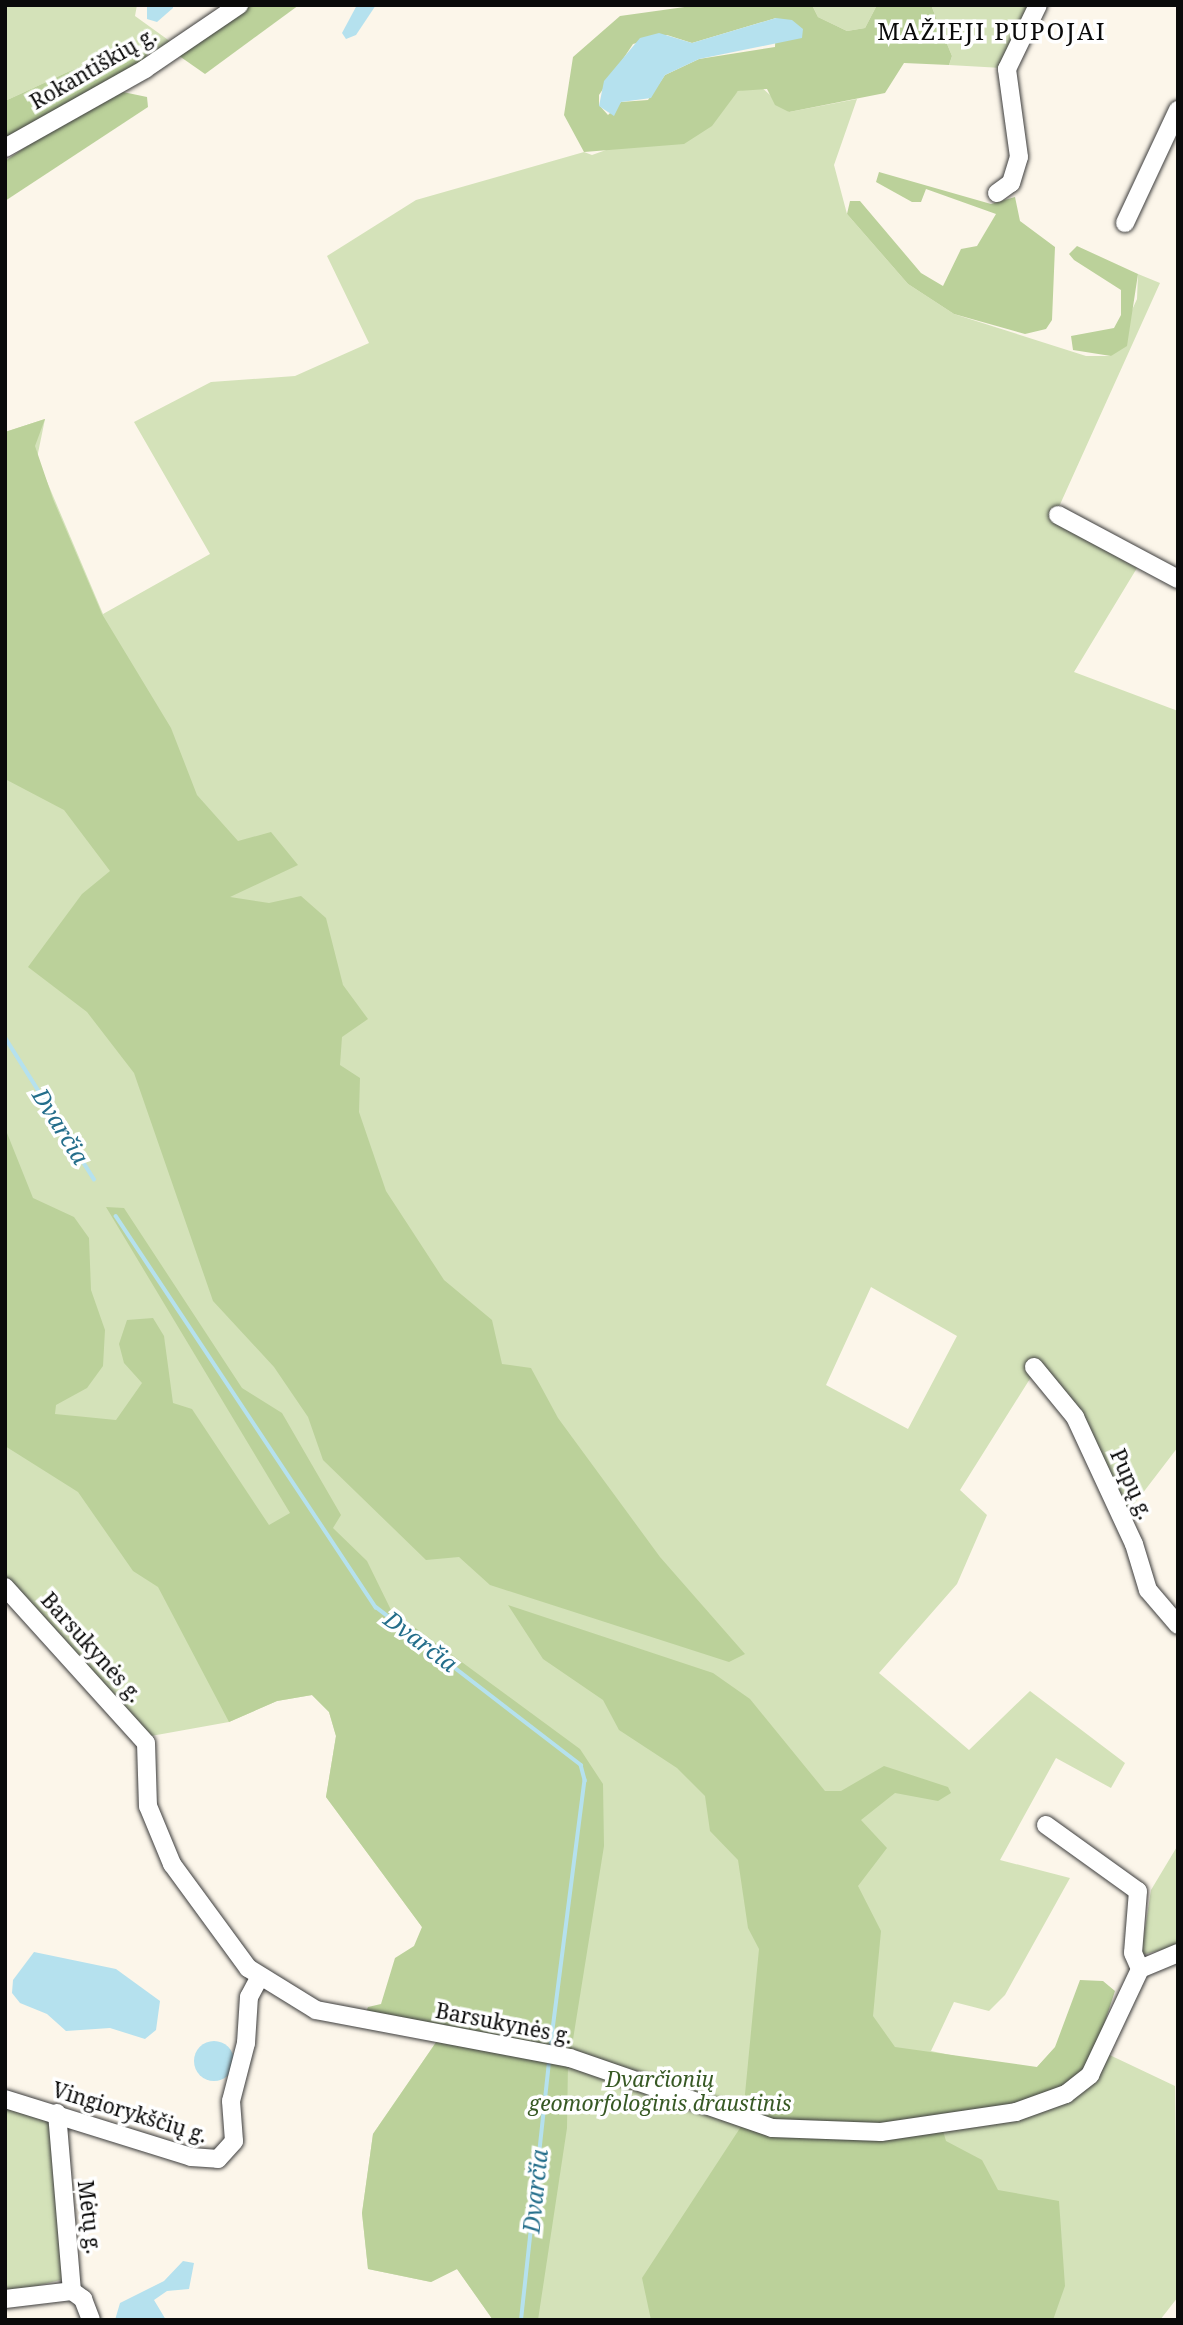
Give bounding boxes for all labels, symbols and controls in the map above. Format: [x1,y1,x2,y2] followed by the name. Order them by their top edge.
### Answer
[879,17,1105,45] district label: MAŽIEJI PUPOJAI
[25,22,161,114] street label: Rokantiškių g.
[27,1083,95,1169] water label: Dvarčia
[1105,1445,1159,1523] street label: Pupų g.
[36,1587,148,1707] street label: Barsukynės g.
[379,1605,463,1677] water label: Dvarčia
[434,1997,574,2049] street label: Barsukynės g.
[528,2066,792,2116] park label: Dvarčionių geomorfologinis draustinis
[50,2076,210,2148] street label: Vingiorykščių g.
[517,2148,553,2234] water label: Dvarčia
[73,2179,107,2255] street label: Mėtų g.

